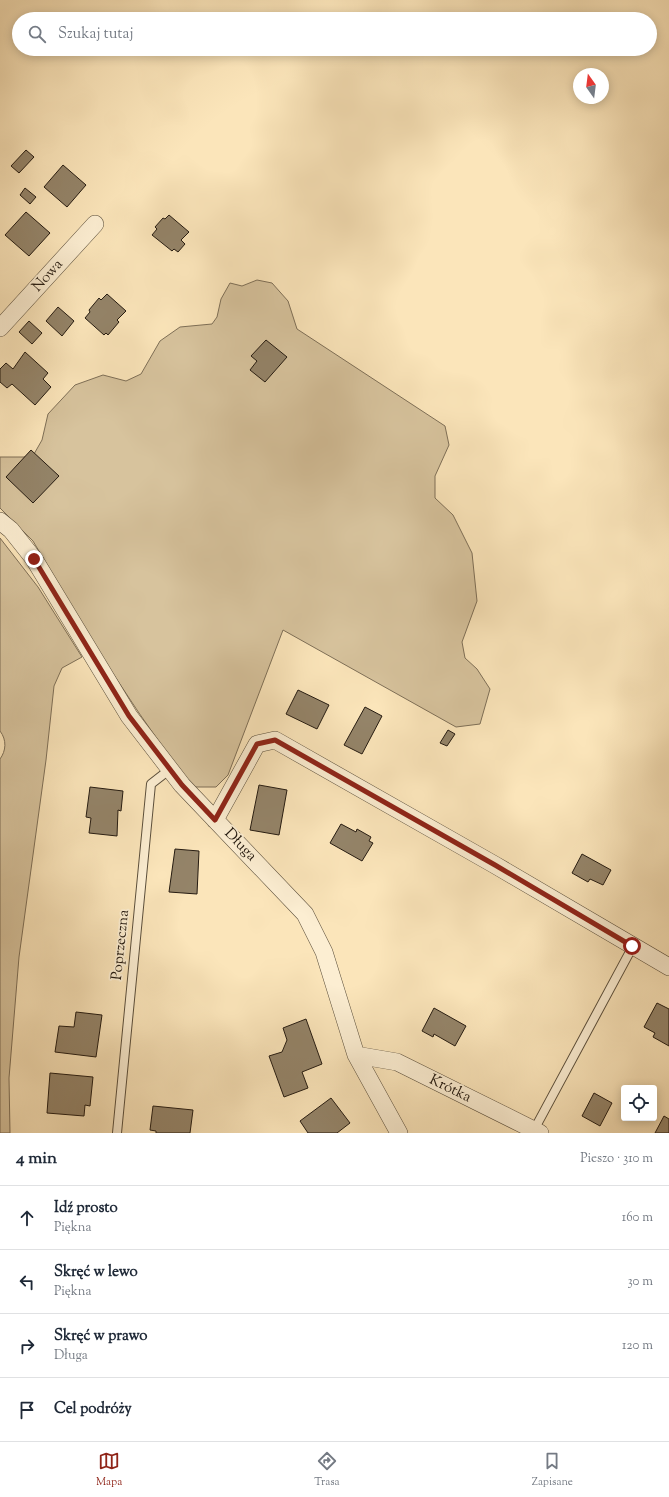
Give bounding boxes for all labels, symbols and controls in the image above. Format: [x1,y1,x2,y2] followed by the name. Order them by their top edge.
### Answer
[12,12,657,56] search box
[26,23,48,45] icon: search
[58,24,133,45] text: Szukaj tutaj
[573,68,609,104] north arrow
[28,255,68,297] street label: Nowa
[25,550,43,568] route end
[219,824,261,866] street label: Długa
[107,909,135,981] street label: Poprzeczna
[623,937,641,955] route start
[425,1070,475,1108] street label: Krótka
[621,1085,657,1121] map controls
[621,1085,657,1121] button: locate
[16,1147,57,1171] text: 4 min
[580,1150,653,1168] text: Pieszo · 310 m
[54,1198,118,1219] text: Idź prosto
[16,1207,38,1229] icon: ahead
[622,1209,653,1227] text: 160 m
[54,1219,92,1237] text: Piękna
[54,1262,138,1283] text: Skręć w lewo
[16,1271,38,1293] icon: left
[627,1273,653,1291] text: 30 m
[54,1283,92,1301] text: Piękna
[54,1326,148,1347] text: Skręć w prawo
[16,1335,38,1357] icon: right
[622,1337,653,1355] text: 120 m
[54,1347,88,1365] text: Długa
[16,1399,38,1421] icon: arrive
[54,1399,132,1420] text: Cel podróży
[96,1450,122,1490] tab: Mapa
[314,1450,340,1490] tab: Trasa
[532,1450,573,1490] tab: Zapisane

